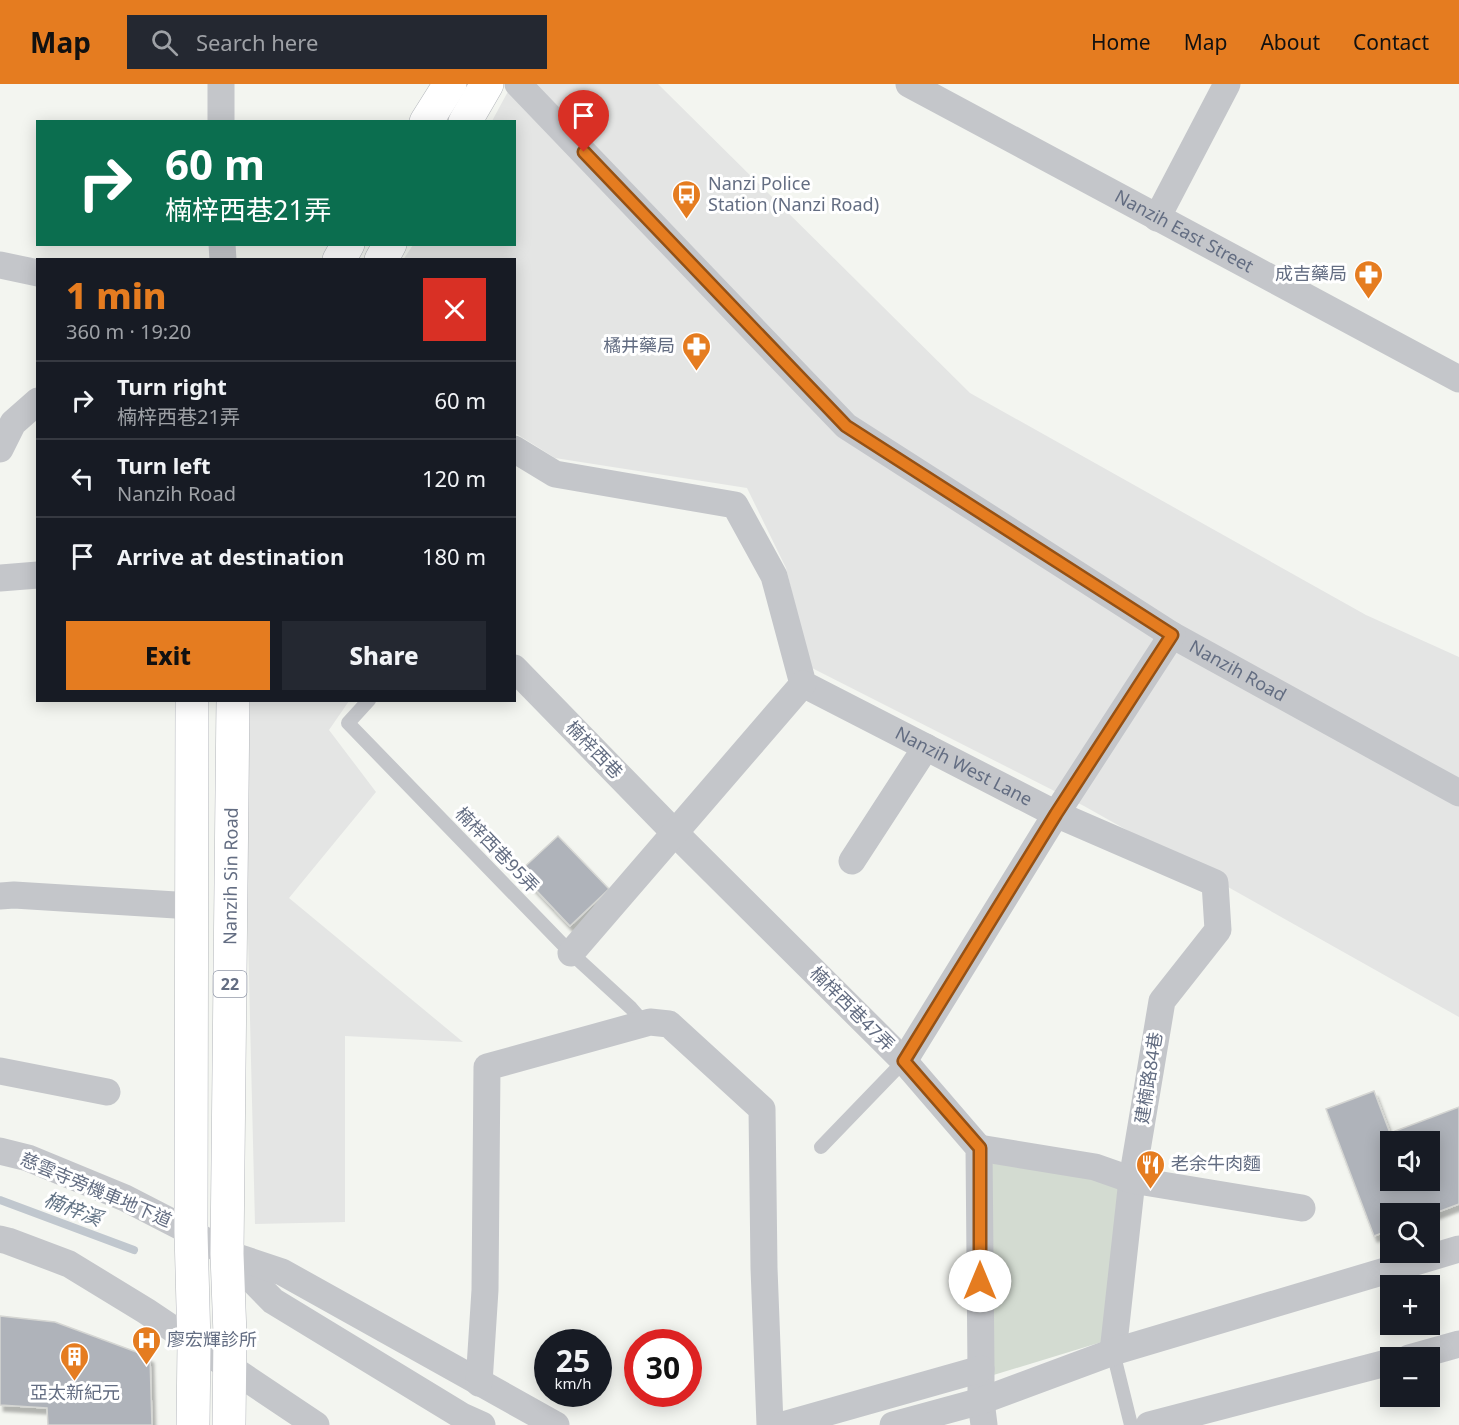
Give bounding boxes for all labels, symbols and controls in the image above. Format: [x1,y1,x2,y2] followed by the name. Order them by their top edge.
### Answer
[127,15,547,69] search box
[30,23,91,61] text: Map
[148,26,181,59] icon: search
[196,27,318,57] text: Search here
[1091,28,1151,56] text: Home
[1184,28,1227,56] text: Map
[1260,28,1320,56] text: About
[1353,28,1429,56] text: Contact
[558,90,609,152] pin
[567,99,600,132] icon: arrive
[165,135,265,192] text: 60 m
[66,144,144,222] icon: right
[708,171,879,216] place label: Nanzi Police Station (Nanzi Road)
[671,178,703,220] bus stop icon: Nanzi Police Station (Nanzi Road)
[1111,184,1258,278] street label: Nanzih East Street
[165,191,331,228] text: 楠梓西巷21弄
[1352,258,1384,300] pharmacy icon: 成吉藥局
[1275,261,1347,285] place label: 成吉藥局
[66,271,167,320] text: 1 min
[423,278,486,341] button: close
[66,318,191,345] text: 360 m · 19:20
[680,330,712,372] pharmacy icon: 橘井藥局
[603,333,675,357] place label: 橘井藥局
[117,371,227,401] text: Turn right
[66,384,99,417] icon: right
[435,385,486,415] text: 60 m
[117,403,240,430] text: 楠梓西巷21弄
[117,450,211,480] text: Turn left
[66,462,99,495] icon: left
[422,463,486,493] text: 120 m
[117,480,236,507] text: Nanzih Road
[66,540,99,573] icon: arrive
[117,541,344,571] text: Arrive at destination
[422,541,486,571] text: 180 m
[66,621,270,690] button: Exit
[282,621,486,690] button: Share
[1185,634,1291,707] street label: Nanzih Road
[561,715,628,784] street label: 楠梓西巷
[891,720,1037,811] street label: Nanzih West Lane
[451,801,545,897] street label: 楠梓西巷95弄
[217,807,243,945] street label: Nanzih Sin Road
[805,961,900,1056] street label: 楠梓西巷47弄
[214,971,246,997] road number: 22
[1129,1030,1167,1125] street label: 建楠路84巷
[1380,1131,1440,1407] map controls
[1380,1131,1440,1191] button: sound
[17,1146,176,1232] street label: 慈雲寺旁機車地下道
[1134,1148,1166,1190] restaurant icon: 老余牛肉麵
[1171,1151,1261,1175] place label: 老余牛肉麵
[40,1185,109,1233] water label: 楠梓溪
[1380,1203,1440,1263] button: search
[948,1249,1012,1313] position arrow
[1380,1275,1440,1335] button: +
[130,1324,162,1366] hospital icon: 廖宏輝診所
[167,1327,257,1351] place label: 廖宏輝診所
[624,1329,702,1407] speed limit sign: 30
[59,1340,91,1382] building icon: 亞太新紀元
[556,1340,590,1381] text: 25
[1380,1347,1440,1407] button: −
[555,1373,591,1393] text: km/h
[30,1380,120,1404] place label: 亞太新紀元

